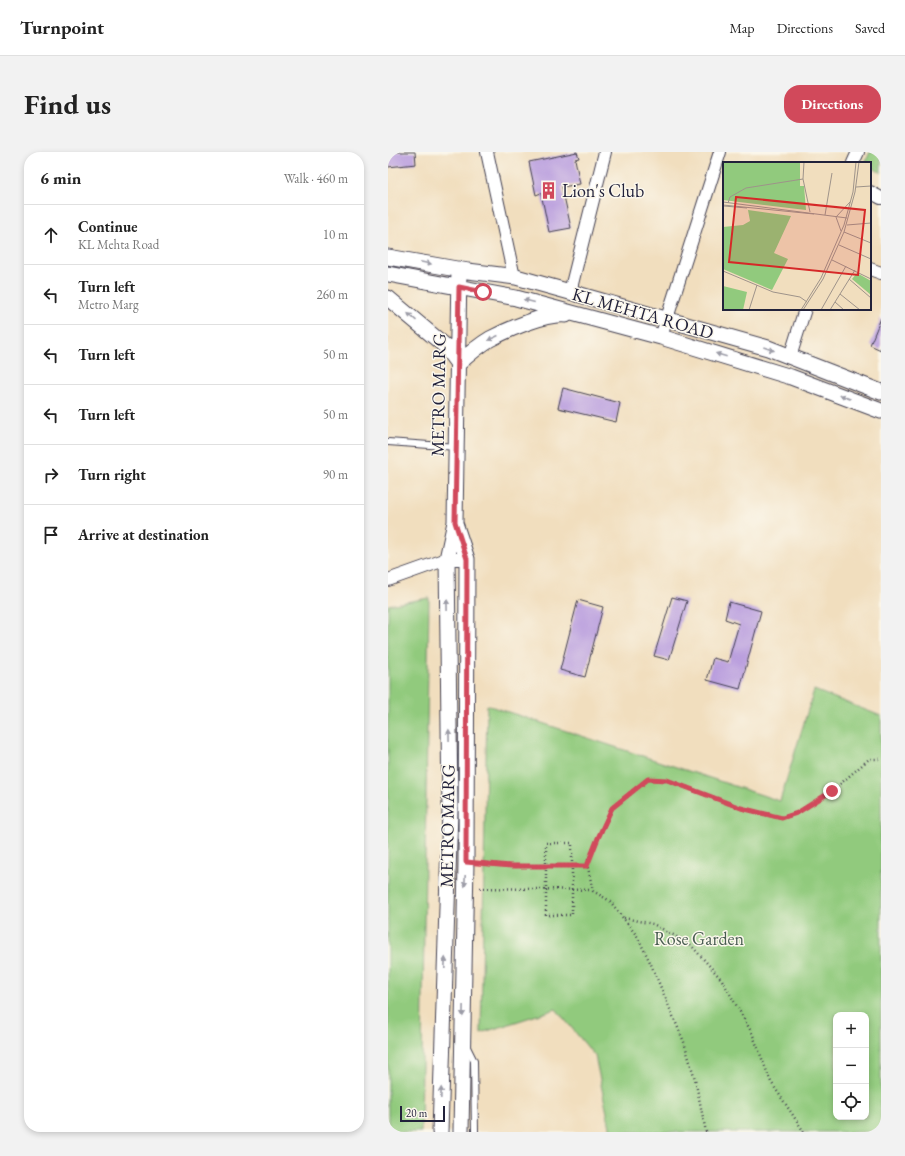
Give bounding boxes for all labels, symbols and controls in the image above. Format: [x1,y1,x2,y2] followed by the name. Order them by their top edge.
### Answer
[20,15,104,40] text: Turnpoint
[729,19,755,37] text: Map
[777,19,833,37] text: Directions
[855,19,885,37] text: Saved
[784,85,881,123] button: Directions
[24,86,111,122] text: Find us
[723,162,871,310] inset map
[40,167,81,189] text: 6 min
[284,170,348,187] text: Walk · 460 m
[562,179,644,202] place label: Lion's Club
[539,180,559,200] building icon: Lion's Club
[78,217,138,236] text: Continue
[40,224,62,246] icon: ahead
[323,226,348,243] text: 10 m
[78,236,159,253] text: KL Mehta Road
[420,261,433,267] one-way arrow
[78,277,135,296] text: Turn left
[570,282,716,344] street label: KL MEHTA ROAD
[474,283,492,301] route start
[40,284,62,306] icon: left
[317,286,348,303] text: 260 m
[78,296,139,313] text: Metro Marg
[523,298,535,304] one-way arrow
[407,312,417,321] one-way arrow
[425,333,451,457] street label: METRO MARG
[487,335,499,341] one-way arrow
[40,344,62,366] icon: left
[78,345,135,364] text: Turn left
[323,346,348,363] text: 50 m
[764,347,776,353] one-way arrow
[715,352,727,358] one-way arrow
[838,394,850,400] one-way arrow
[40,404,62,426] icon: left
[78,405,135,424] text: Turn left
[323,406,348,423] text: 50 m
[40,464,62,486] icon: right
[78,465,146,484] text: Turn right
[323,466,348,483] text: 90 m
[40,524,62,546] icon: arrive
[78,525,209,544] text: Arrive at destination
[444,599,451,611] one-way arrow
[446,728,452,741] one-way arrow
[434,764,460,888] street label: METRO MARG
[823,782,841,800] route end
[462,875,469,887] one-way arrow
[654,927,745,950] park label: Rose Garden
[442,956,448,969] one-way arrow
[460,1005,466,1018] one-way arrow
[833,1012,869,1120] map controls
[833,1012,869,1048] button: +
[833,1048,869,1084] button: −
[833,1084,869,1120] button: locate
[438,1086,444,1099] one-way arrow
[400,1104,445,1123] scale bar
[406,1106,427,1120] text: 20 m

